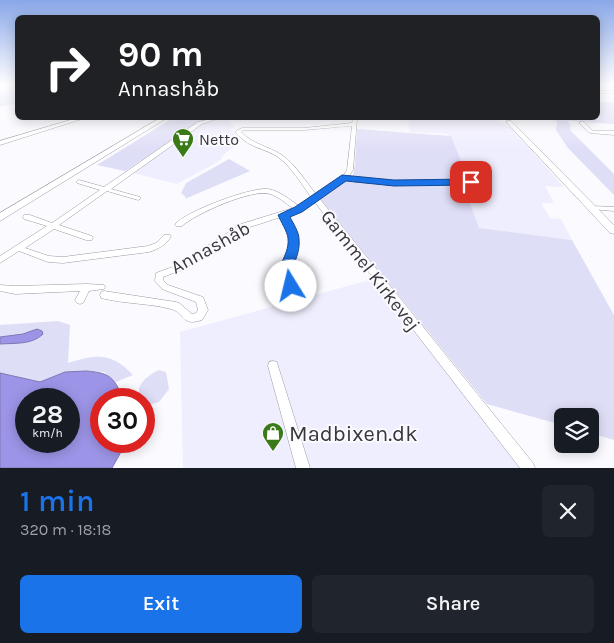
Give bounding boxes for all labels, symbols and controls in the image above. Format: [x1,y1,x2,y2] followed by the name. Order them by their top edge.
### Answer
[118,34,204,75] text: 90 m
[35,35,100,100] icon: right
[118,76,219,102] text: Annashåb
[171,127,195,158] supermarket icon: Netto
[199,130,239,149] place label: Netto
[450,161,492,203] pin
[457,168,485,196] icon: arrive
[316,206,424,336] street label: Gammel Kirkevej
[167,217,254,279] street label: Annashåb
[264,259,316,311] position arrow
[90,388,155,453] speed limit sign: 30
[32,400,63,429] text: 28
[554,408,599,453] map controls
[554,408,599,453] button: layers
[261,421,285,452] shop icon: Madbixen.dk
[289,421,418,447] place label: Madbixen.dk
[32,426,63,440] text: km/h
[20,483,94,519] text: 1 min
[542,485,594,537] button: close
[20,520,111,539] text: 320 m · 18:18
[20,575,302,633] button: Exit
[312,575,594,633] button: Share

